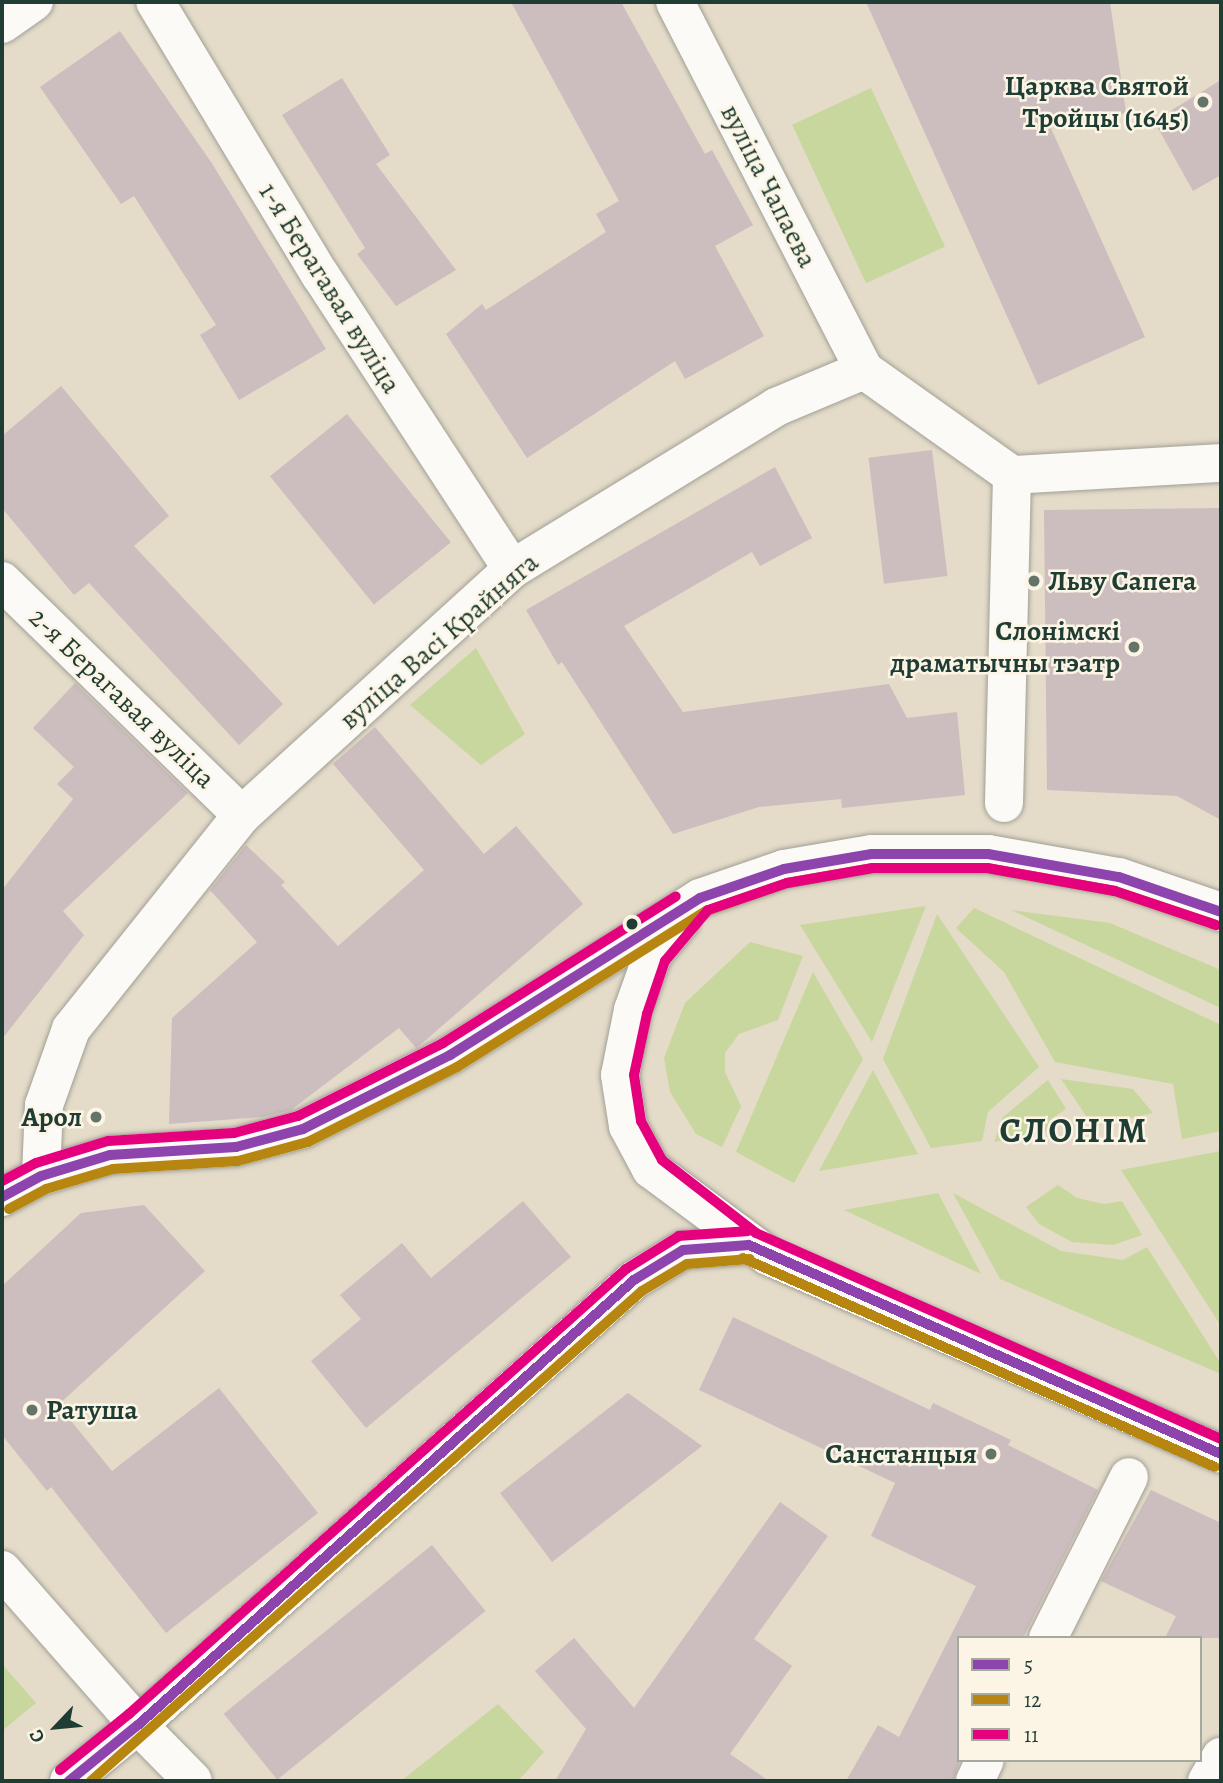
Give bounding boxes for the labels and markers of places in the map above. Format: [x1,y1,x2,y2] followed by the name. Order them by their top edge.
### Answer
[1005,69,1189,135] place label: Царква Святой Тройцы (1645)
[1195,94,1211,110] marker: Царква Святой Тройцы (1645)
[1048,564,1197,598] place label: Льву Сапега
[1026,573,1042,589] marker: Льву Сапега
[890,614,1120,680] place label: Слонімскі драматычны тэатр
[1126,639,1142,655] marker: Слонімскі драматычны тэатр
[625,917,639,931] unlabelled marker
[22,1100,82,1134] place label: Арол
[88,1109,104,1125] marker: Арол
[46,1393,138,1427] place label: Ратуша
[24,1402,40,1418] marker: Ратуша
[825,1437,977,1471] place label: Санстанцыя
[983,1446,999,1462] marker: Санстанцыя

